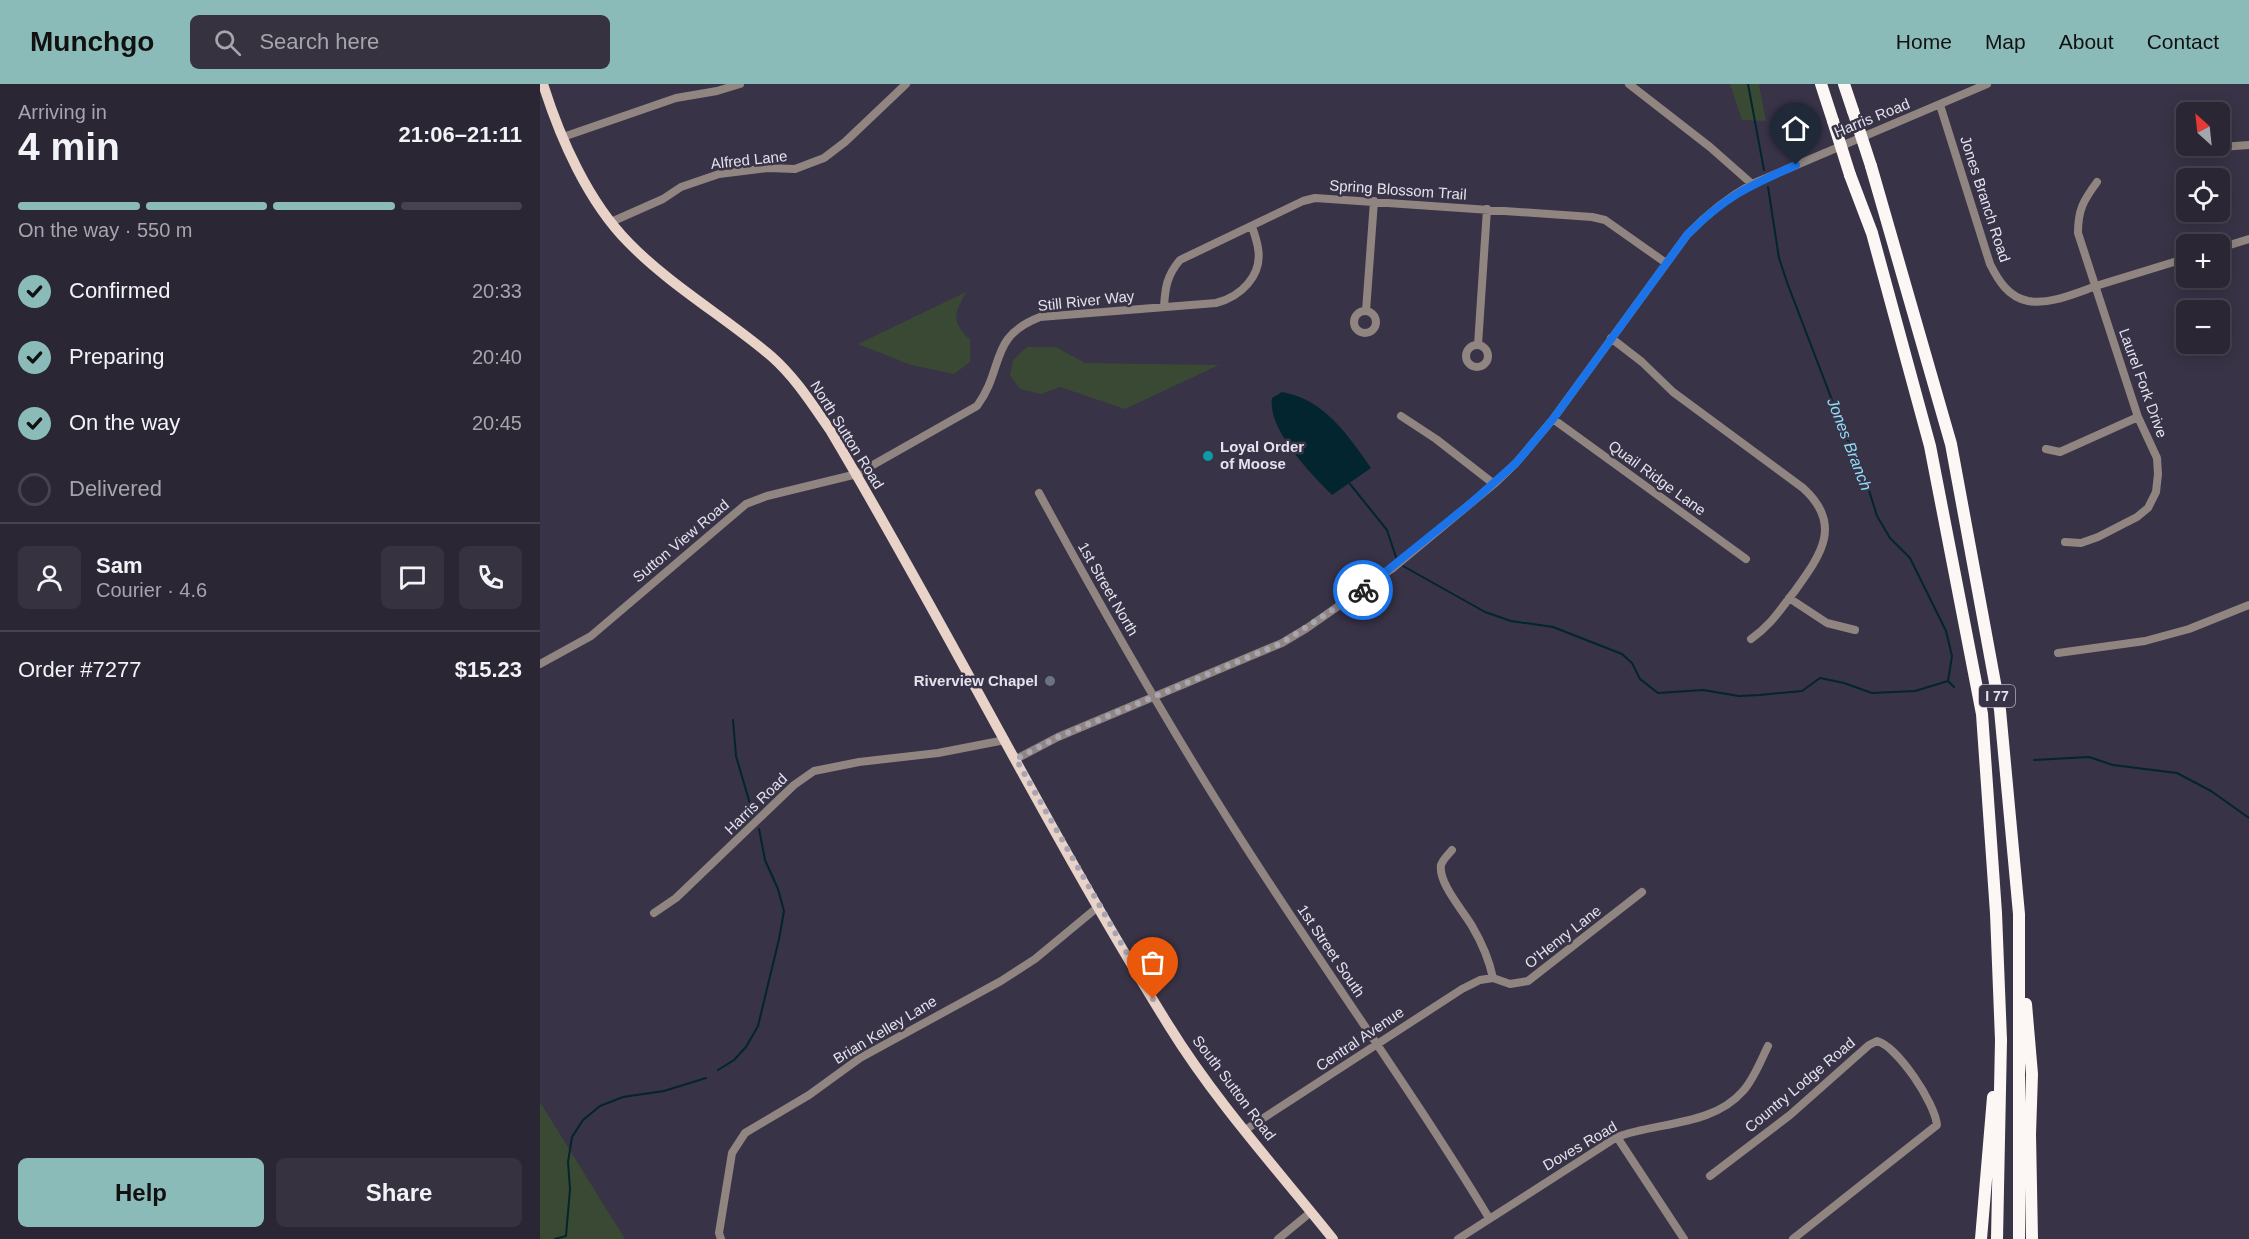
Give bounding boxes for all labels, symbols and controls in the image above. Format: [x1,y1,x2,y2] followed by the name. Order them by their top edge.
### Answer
[190,15,610,69] search box
[30,26,154,57] text: Munchgo
[211,26,244,59] icon: search
[259,29,379,54] text: Search here
[1896,30,1952,53] text: Home
[1985,30,2026,53] text: Map
[2059,30,2114,53] text: About
[2147,30,2219,53] text: Contact
[1832,95,1912,140] street label: Harris Road
[18,101,107,123] text: Arriving in
[2176,102,2230,156] north arrow
[2176,102,2230,354] map controls
[1770,103,1821,165] pin
[1779,112,1812,145] icon: home
[398,122,522,147] text: 21:06–21:11
[18,125,120,168] text: 4 min
[1957,134,2014,264] street label: Jones Branch Road
[710,147,788,172] street label: Alfred Lane
[2176,168,2230,222] button: locate
[1329,176,1467,203] street label: Spring Blossom Trail
[18,219,193,241] text: On the way · 550 m
[2176,234,2230,288] button: +
[18,275,51,308] icon: check
[69,278,170,303] text: Confirmed
[472,280,522,302] text: 20:33
[1037,287,1136,314] street label: Still River Way
[2176,300,2230,354] button: −
[2116,326,2171,440] street label: Laurel Fork Drive
[18,341,51,374] icon: check
[69,344,164,369] text: Preparing
[472,346,522,368] text: 20:40
[807,378,888,492] street label: North Sutton Road
[1824,395,1875,493] water label: Jones Branch
[18,407,51,440] icon: check
[69,410,180,435] text: On the way
[472,412,522,434] text: 20:45
[1605,437,1709,519] street label: Quail Ridge Lane
[1220,438,1304,472] place label: Loyal Order of Moose
[1201,449,1215,463] marker: Loyal Order of Moose
[69,476,162,501] text: Delivered
[629,496,732,586] street label: Sutton View Road
[1075,539,1142,638] street label: 1st Street North
[18,546,81,609] button: person
[381,546,444,609] button: chat
[459,546,522,609] button: phone
[96,553,142,578] text: Sam
[1333,560,1393,620] courier
[1347,574,1380,607] icon: bike
[96,579,207,601] text: Courier · 4.6
[18,657,142,682] text: Order #7277
[455,657,522,682] text: $15.23
[914,672,1038,689] place label: Riverview Chapel
[1043,674,1057,688] marker: Riverview Chapel
[1979,685,2015,707] road number: I 77
[721,770,790,838] street label: Harris Road
[1294,901,1369,1000] street label: 1st Street South
[1521,902,1604,972] street label: O'Henry Lane
[1127,937,1178,999] pin
[1136,946,1169,979] icon: bag
[830,992,940,1067] street label: Brian Kelley Lane
[1313,1003,1407,1074] street label: Central Avenue
[1189,1032,1279,1143] street label: South Sutton Road
[1741,1034,1858,1136] street label: Country Lodge Road
[1540,1118,1620,1174] street label: Doves Road
[18,1158,264,1227] button: Help
[276,1158,522,1227] button: Share

